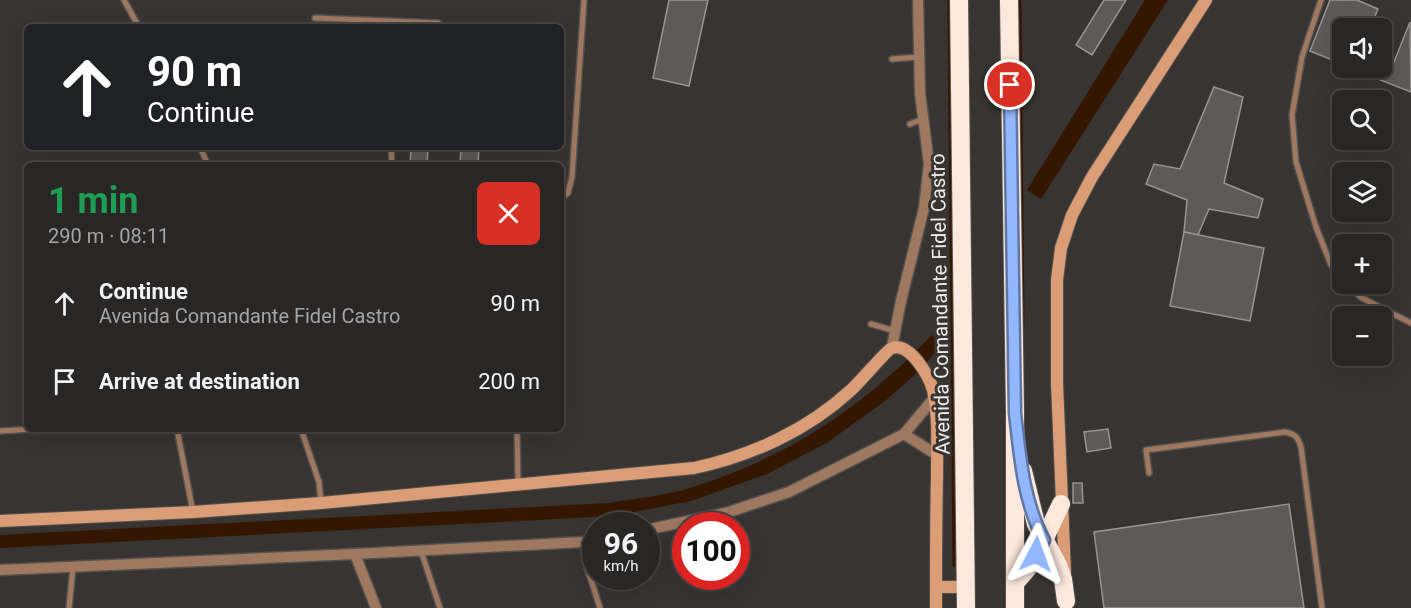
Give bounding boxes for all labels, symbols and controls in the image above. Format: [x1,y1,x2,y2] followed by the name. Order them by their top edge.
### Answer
[1332,18,1392,366] map controls
[1332,18,1392,78] button: sound
[147,47,242,96] text: 90 m
[48,48,126,126] icon: ahead
[984,59,1035,110] pin
[993,68,1026,101] icon: arrive
[1332,90,1392,150] button: search
[147,97,254,129] text: Continue
[925,153,955,455] street label: Avenida Comandante Fidel Castro
[1332,162,1392,222] button: layers
[48,180,139,222] text: 1 min
[477,182,540,245] button: close
[48,224,169,248] text: 290 m · 08:11
[1332,234,1392,294] button: +
[99,279,188,304] text: Continue
[48,287,81,320] icon: ahead
[491,291,540,316] text: 90 m
[99,304,400,328] text: Avenida Comandante Fidel Castro
[1332,306,1392,366] button: −
[48,365,81,398] icon: arrive
[99,369,300,394] text: Arrive at destination
[478,369,540,394] text: 200 m
[672,512,750,590] speed limit sign: 100
[1004,522,1068,586] position arrow
[604,526,638,561] text: 96
[603,557,639,575] text: km/h

